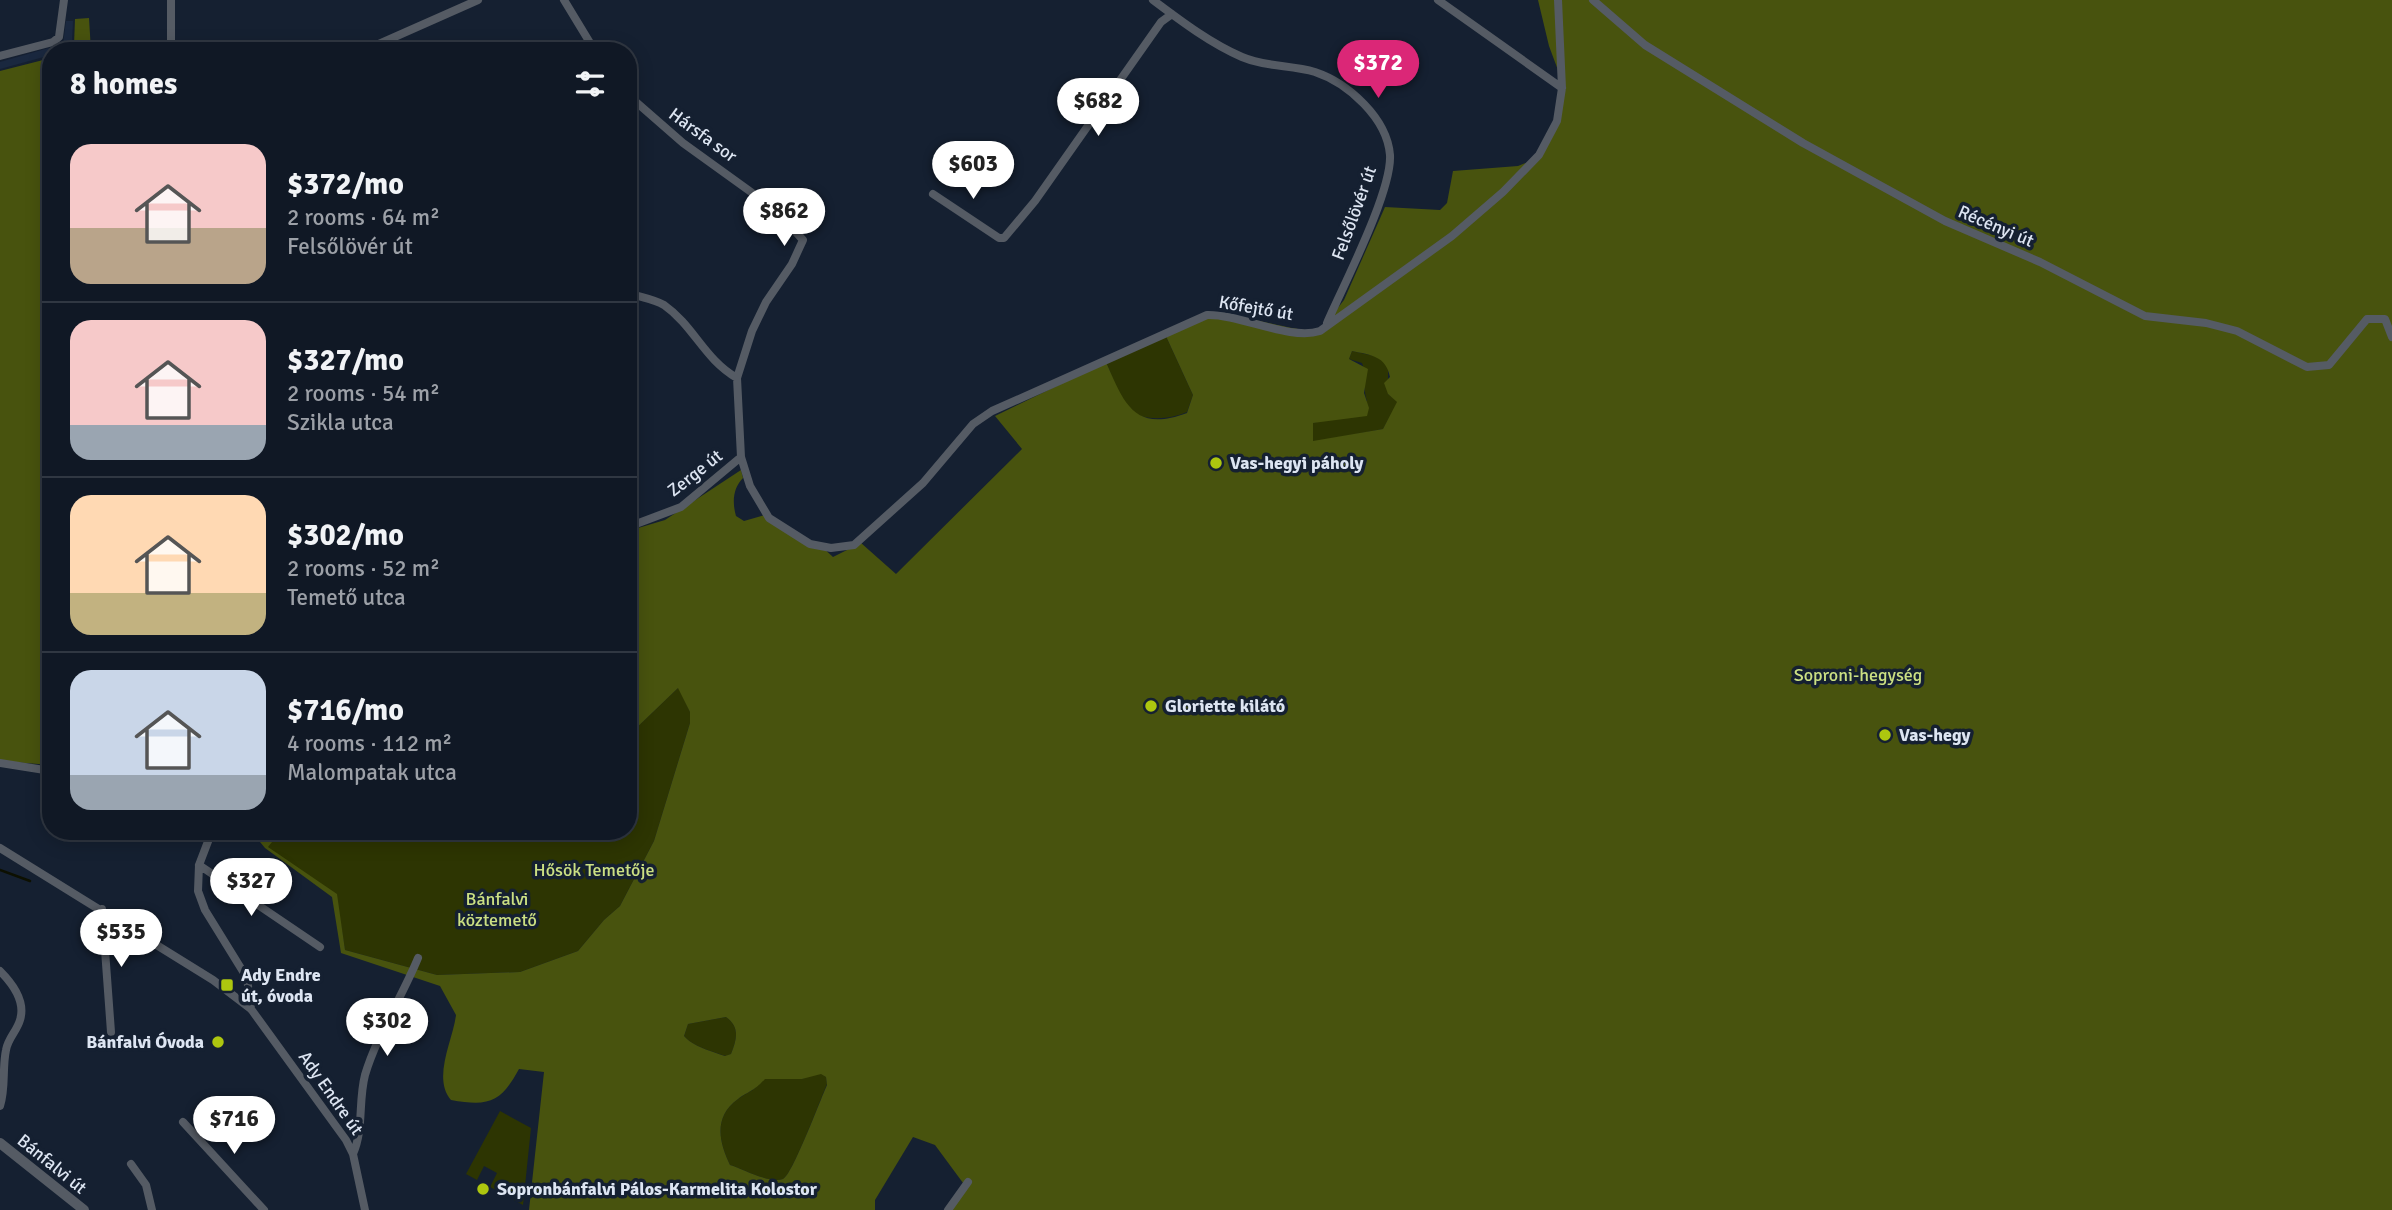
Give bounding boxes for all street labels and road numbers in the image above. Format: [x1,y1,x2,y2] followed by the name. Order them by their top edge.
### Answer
[665,103,742,167] street label: Hársfa sor
[1327,163,1381,263] street label: Felsőlövér út
[1955,200,2037,252] street label: Récényi út
[1217,291,1295,325] street label: Kőfejtő út
[663,445,727,501] street label: Zerge út
[294,1047,368,1139] street label: Ady Endre út
[13,1129,91,1199] street label: Bánfalvi út

